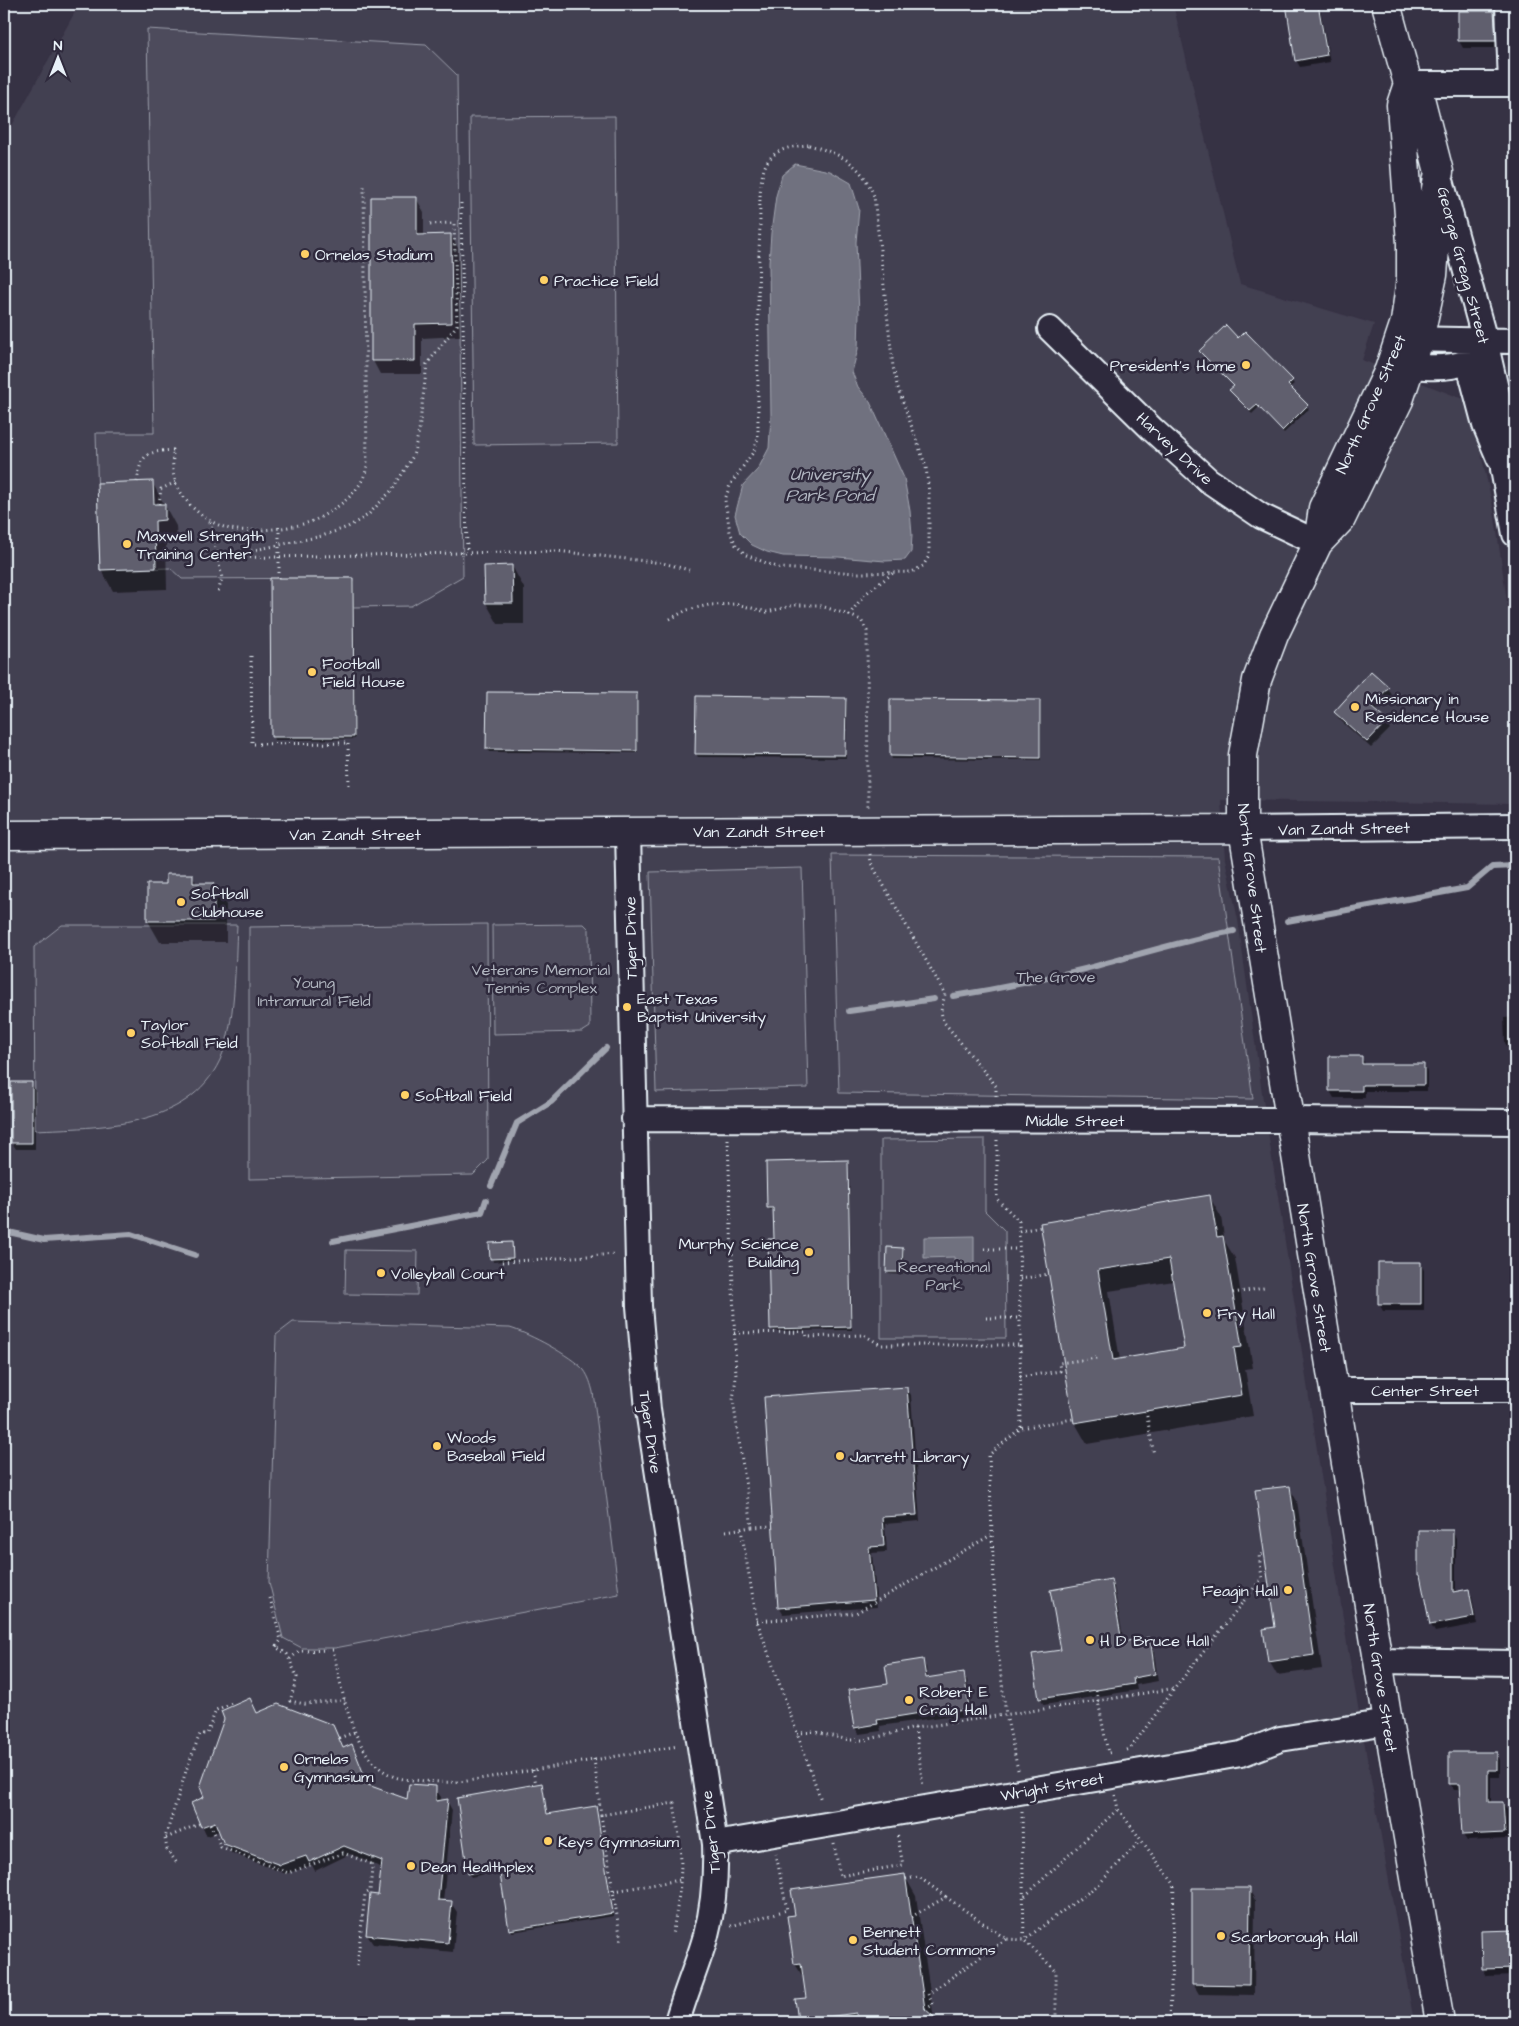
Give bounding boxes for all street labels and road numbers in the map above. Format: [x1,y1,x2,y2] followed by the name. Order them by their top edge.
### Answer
[1431,184,1495,347] street label: George Gregg Street
[1330,331,1412,478] street label: North Grove Street
[1131,407,1218,491] street label: Harvey Drive
[1232,802,1272,955] street label: North Grove Street
[1278,817,1411,841] street label: Van Zandt Street
[693,821,825,843] street label: Van Zandt Street
[289,824,421,846] street label: Van Zandt Street
[619,896,644,980] street label: Tiger Drive
[1026,1110,1125,1132] street label: Middle Street
[1291,1202,1337,1355] street label: North Grove Street
[1371,1380,1479,1402] street label: Center Street
[632,1389,667,1475] street label: Tiger Drive
[1357,1602,1403,1755] street label: North Grove Street
[999,1767,1106,1808] street label: Wright Street
[696,1789,727,1874] street label: Tiger Drive

